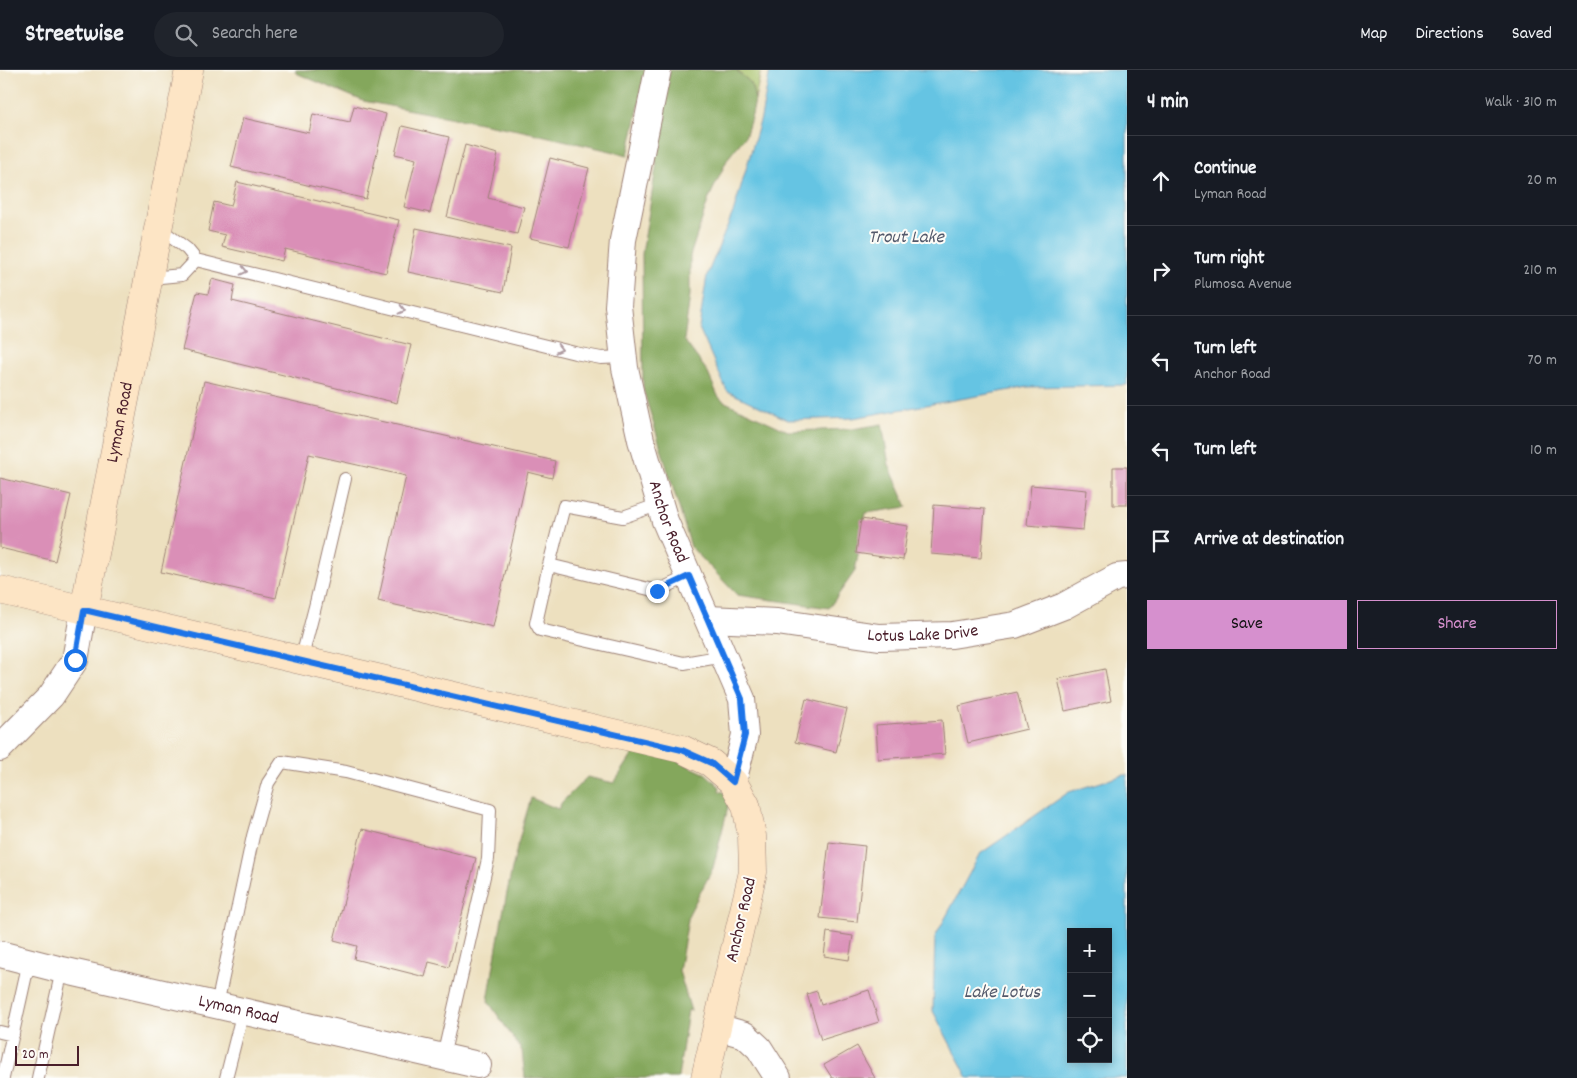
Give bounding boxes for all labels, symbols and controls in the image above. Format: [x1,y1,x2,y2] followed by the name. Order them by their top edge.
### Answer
[154,12,504,57] search box
[25,18,124,52] text: Streetwise
[172,21,200,49] icon: search
[212,21,298,48] text: Search here
[1360,22,1387,47] text: Map
[1415,22,1484,47] text: Directions
[1512,22,1552,47] text: Saved
[1147,88,1189,118] text: 4 min
[1485,91,1557,114] text: Walk · 310 m
[1194,156,1256,183] text: Continue
[1147,167,1175,195] icon: ahead
[1527,169,1557,192] text: 20 m
[1194,183,1267,206] text: Lyman Road
[868,225,945,252] water label: Trout Lake
[1194,246,1265,273] text: Turn right
[1147,257,1175,285] icon: right
[1523,259,1557,282] text: 210 m
[239,265,248,276] one-way arrow
[1194,273,1292,296] text: Plumosa Avenue
[397,304,406,315] one-way arrow
[1194,336,1257,363] text: Turn left
[555,344,563,354] one-way arrow
[1147,347,1175,375] icon: left
[1527,349,1557,372] text: 70 m
[1194,363,1271,386] text: Anchor Road
[100,380,141,465] street label: Lyman Road
[1147,437,1175,465] icon: left
[1194,437,1257,464] text: Turn left
[1530,439,1557,462] text: 10 m
[641,478,694,567] street label: Anchor Road
[1147,527,1175,555] icon: arrive
[1194,527,1344,554] text: Arrive at destination
[646,580,669,603] route end
[1147,600,1347,649] button: Save
[1357,600,1557,649] button: Share
[865,618,980,650] street label: Lotus Lake Drive
[64,649,87,672] route start
[720,875,764,965] street label: Anchor Road
[1067,928,1112,1063] map controls
[1067,928,1112,973] button: +
[1067,973,1112,1018] button: −
[964,980,1041,1007] water label: Lake Lotus
[196,989,281,1032] street label: Lyman Road
[1067,1018,1112,1063] button: locate
[15,1043,79,1066] scale bar
[22,1045,49,1065] text: 20 m

